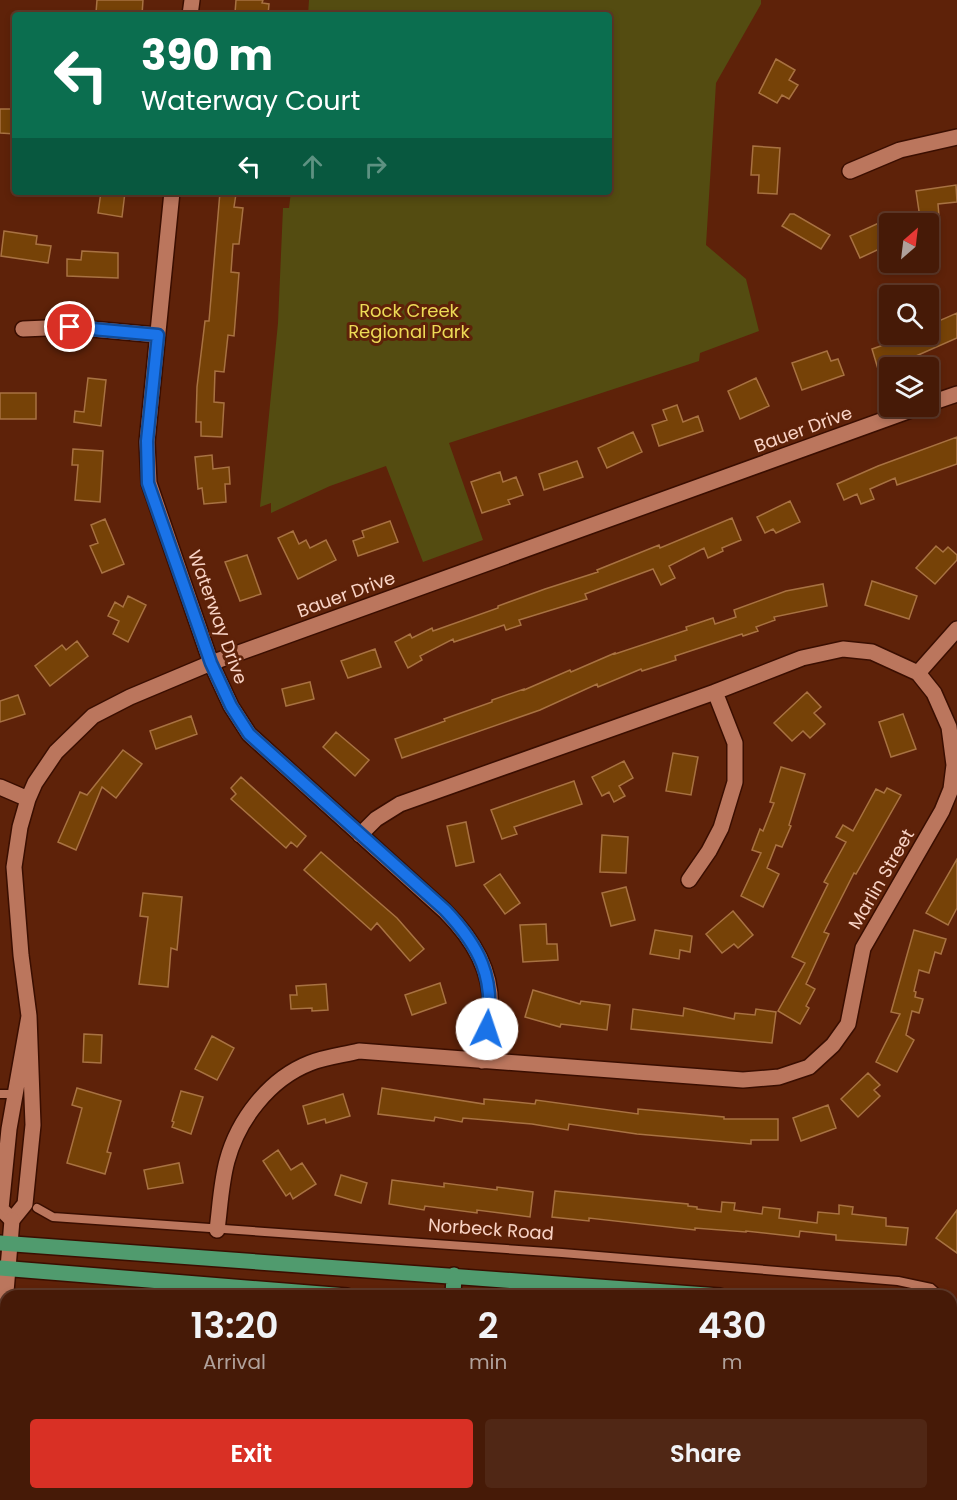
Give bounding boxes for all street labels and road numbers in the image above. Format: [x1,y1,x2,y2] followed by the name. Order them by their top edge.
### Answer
[751,400,855,458] street label: Bauer Drive
[182,546,254,688] street label: Waterway Drive
[294,565,398,623] street label: Bauer Drive
[842,824,920,934] street label: Marlin Street
[427,1212,555,1246] street label: Norbeck Road

